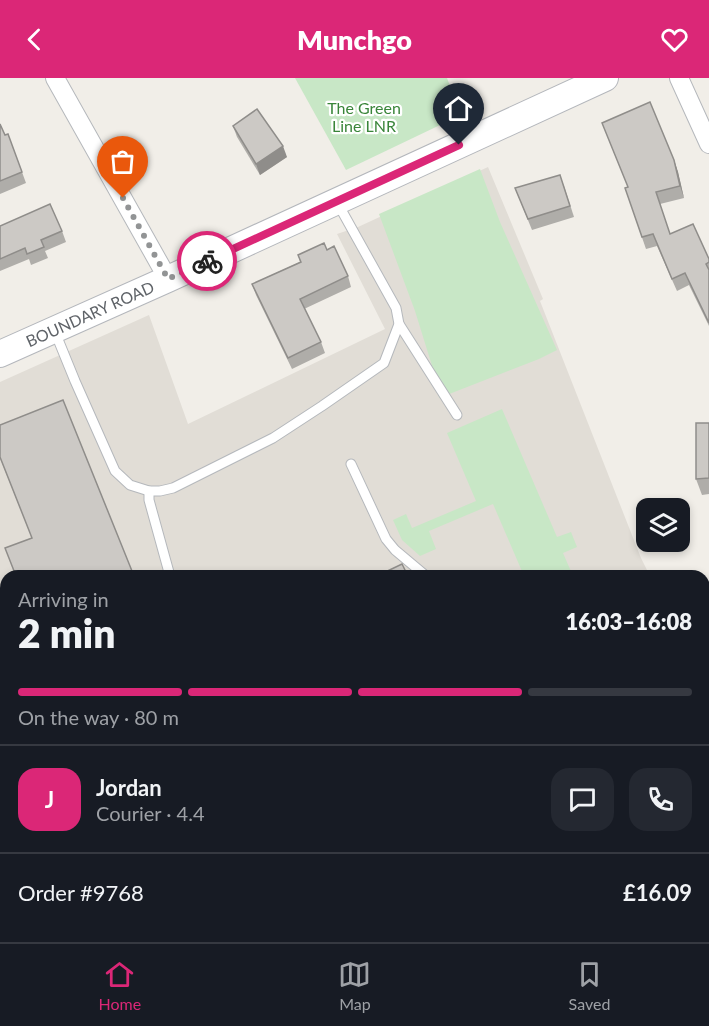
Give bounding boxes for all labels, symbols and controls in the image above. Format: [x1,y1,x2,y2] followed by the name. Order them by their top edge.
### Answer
[18,23,51,56] icon: back
[297,23,412,56] text: Munchgo
[658,23,691,56] icon: heart
[433,83,484,145] pin
[442,92,475,125] icon: home
[327,98,401,135] park label: The Green Line LNR
[97,136,148,198] pin
[106,145,139,178] icon: bag
[177,231,237,291] courier
[191,245,224,278] icon: bike
[23,277,157,350] street label: BOUNDARY ROAD
[636,498,690,552] map controls
[636,498,690,552] button: layers
[18,587,109,611] text: Arriving in
[566,608,692,635] text: 16:03–16:08
[18,610,115,656] text: 2 min
[18,705,179,729] text: On the way · 80 m
[551,768,614,831] button: chat
[629,768,692,831] button: phone
[96,774,162,801] text: Jordan
[45,786,54,813] text: J
[96,801,205,825] text: Courier · 4.4
[18,879,144,906] text: Order #9768
[623,879,692,906] text: £16.09
[99,958,141,1013] tab: Home
[338,958,371,1013] tab: Map
[569,958,610,1013] tab: Saved

